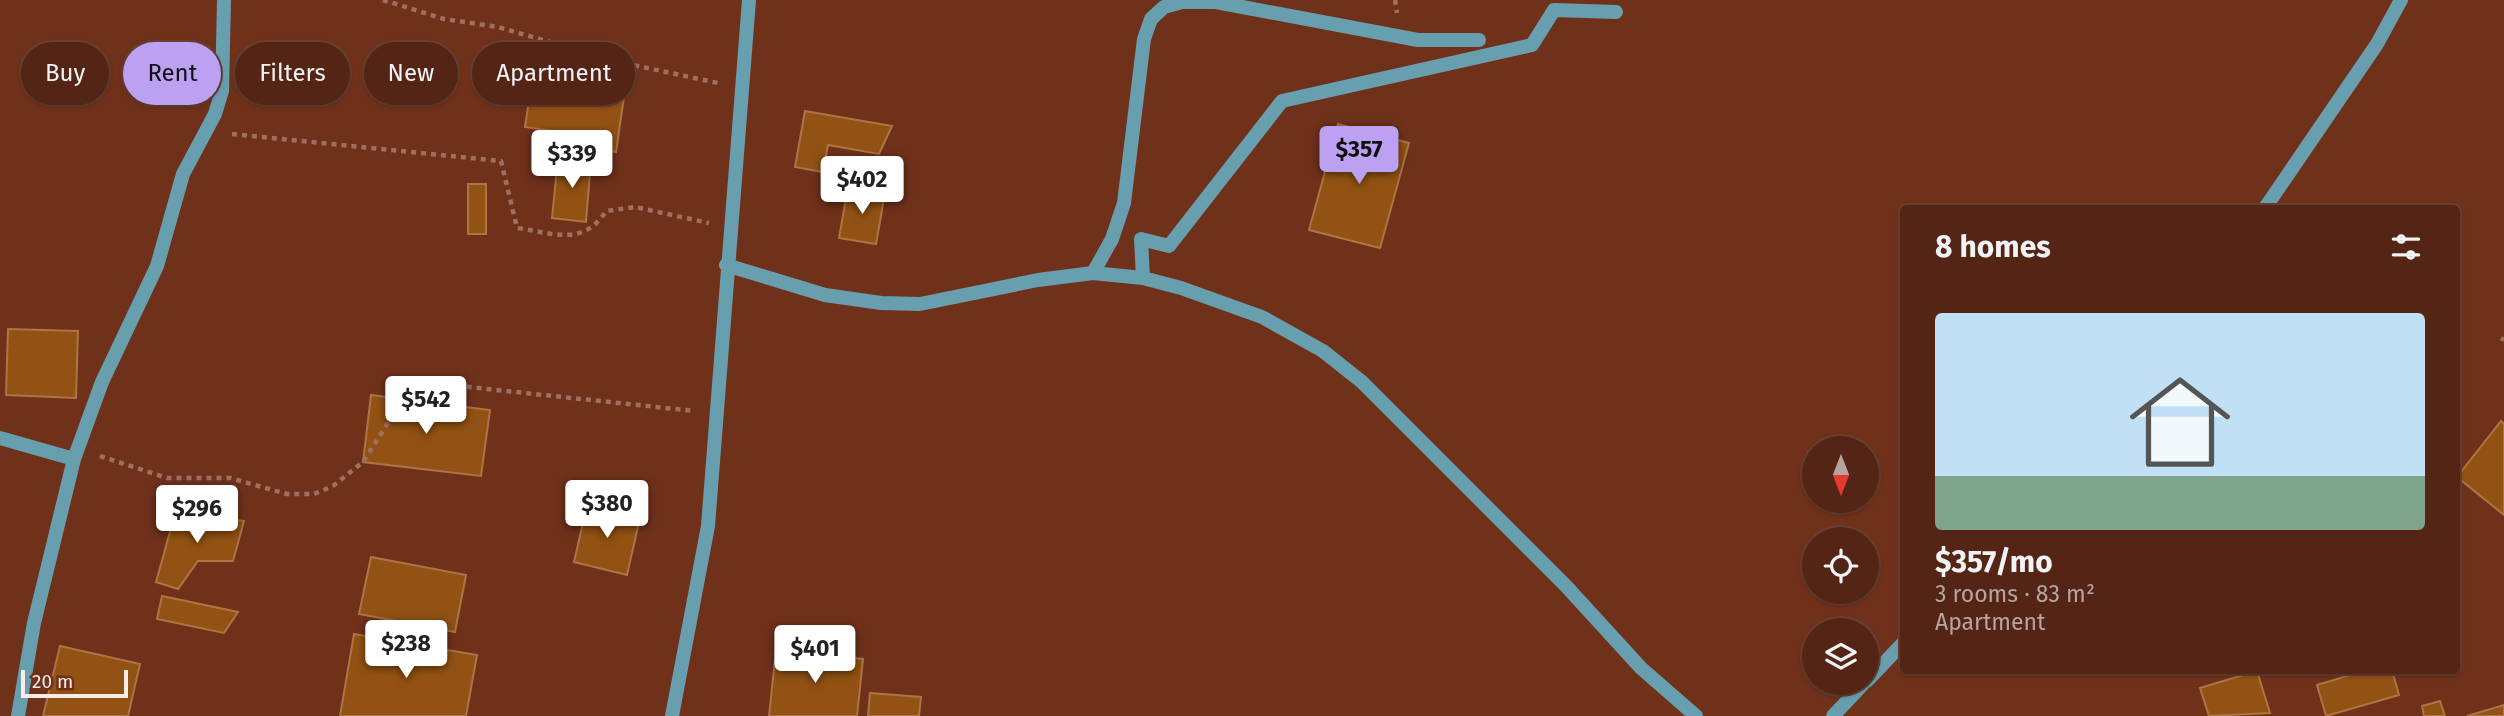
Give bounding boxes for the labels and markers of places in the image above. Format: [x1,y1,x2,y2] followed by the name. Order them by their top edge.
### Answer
[1318,127,1400,186] pin: $357
[531,130,613,190] pin: $339
[821,156,903,216] pin: $402
[385,376,467,436] pin: $542
[566,480,648,540] pin: $380
[156,486,238,545] pin: $296
[365,620,447,680] pin: $238
[774,626,856,685] pin: $401

